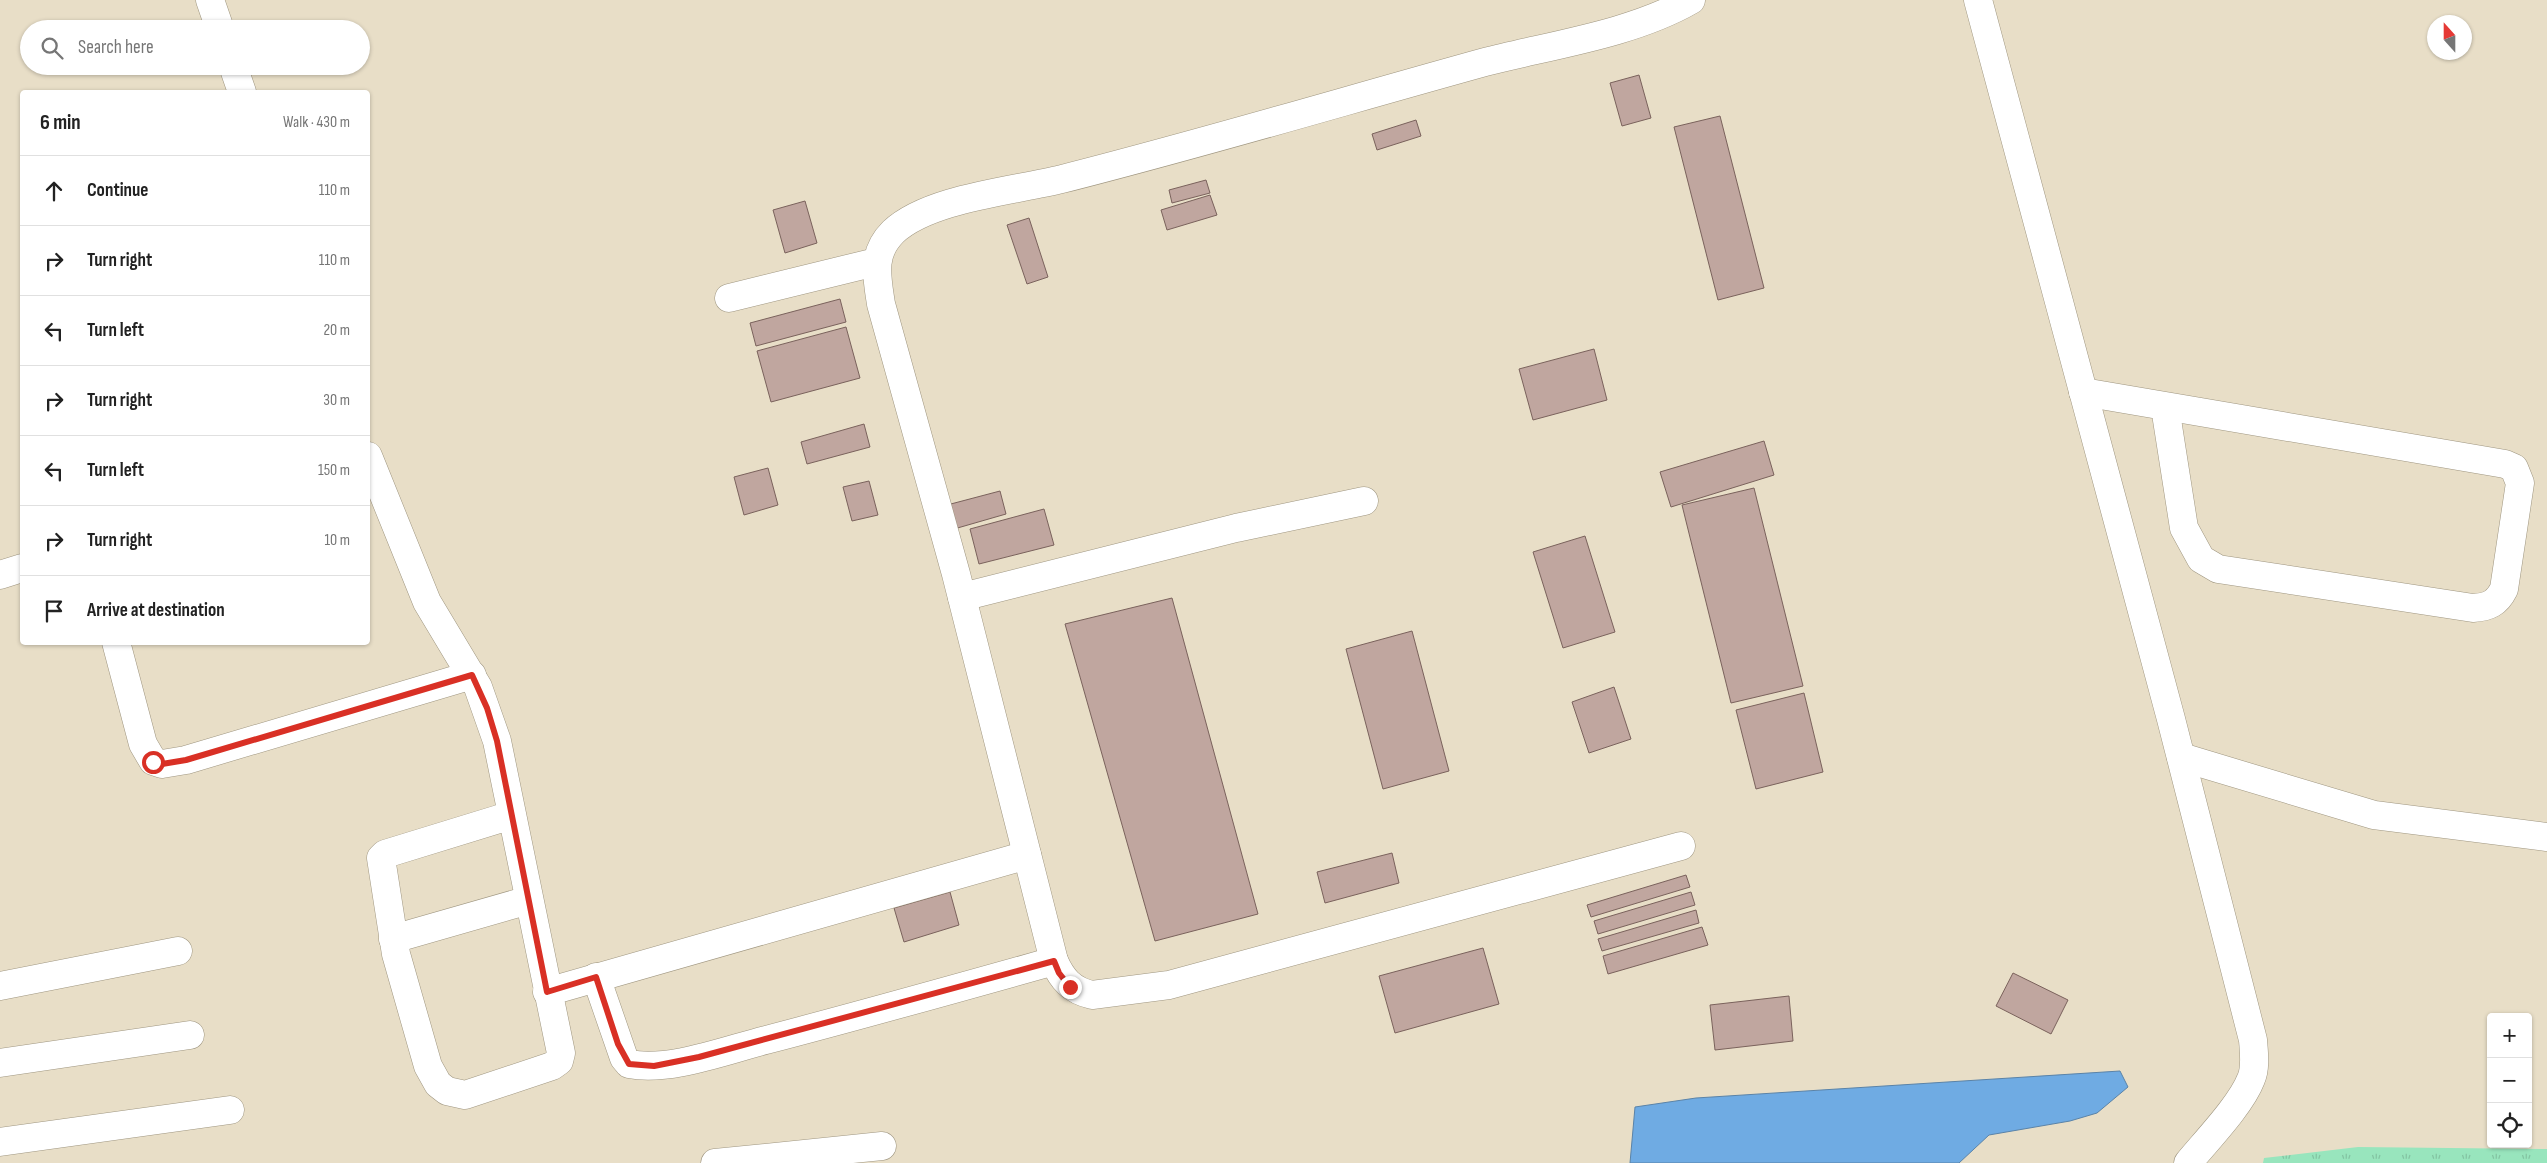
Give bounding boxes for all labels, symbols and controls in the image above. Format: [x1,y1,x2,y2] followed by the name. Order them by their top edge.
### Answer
[2427,15,2472,60] north arrow
[20,20,370,75] search box
[38,34,66,62] icon: search
[78,36,154,59] text: Search here
[40,110,81,135] text: 6 min
[283,113,350,132] text: Walk · 430 m
[40,177,68,205] icon: ahead
[87,179,148,202] text: Continue
[319,181,350,200] text: 110 m
[40,247,68,275] icon: right
[87,249,152,272] text: Turn right
[319,251,350,270] text: 110 m
[40,317,68,345] icon: left
[87,319,144,342] text: Turn left
[323,321,350,340] text: 20 m
[40,387,68,415] icon: right
[87,389,152,412] text: Turn right
[323,391,350,410] text: 30 m
[40,457,68,485] icon: left
[87,459,144,482] text: Turn left
[318,461,350,480] text: 150 m
[40,527,68,555] icon: right
[87,529,152,552] text: Turn right
[324,531,350,550] text: 10 m
[40,597,68,625] icon: arrive
[87,599,225,622] text: Arrive at destination
[142,751,165,774] route start
[1059,976,1082,999] route end
[2487,1013,2532,1148] map controls
[2487,1013,2532,1058] button: +
[2487,1058,2532,1103] button: −
[2487,1103,2532,1148] button: locate

